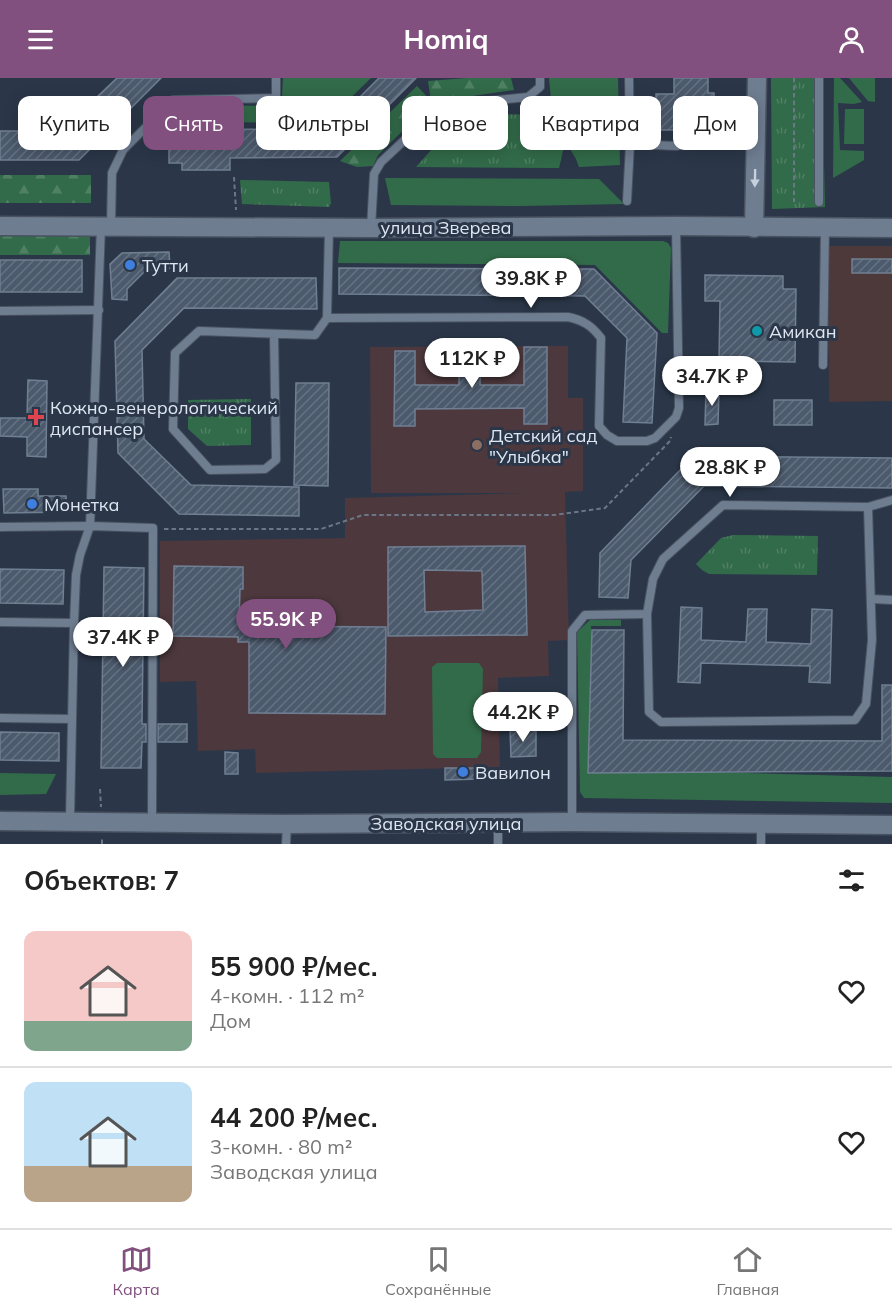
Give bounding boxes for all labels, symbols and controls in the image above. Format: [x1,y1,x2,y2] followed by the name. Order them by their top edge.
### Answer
[404,22,488,56] text: Homiq
[24,23,57,56] icon: menu
[835,23,868,56] icon: person
[18,96,131,150] chip: Купить
[143,96,244,150] chip: Снять
[256,96,390,150] chip: Фильтры
[402,96,508,150] chip: Новое
[520,96,661,150] chip: Квартира
[673,96,758,150] chip: Дом
[750,169,760,188] one-way arrow
[381,216,511,239] street label: улица Зверева
[142,254,189,277] place label: Тутти
[123,258,137,272] marker: Тутти
[476,258,586,309] pin: 39.8K ₽
[495,265,567,290] text: 39.8K ₽
[769,320,836,343] place label: Амикан
[750,324,764,338] marker: Амикан
[423,338,521,389] pin: 112K ₽
[439,345,505,370] text: 112K ₽
[657,356,767,407] pin: 34.7K ₽
[676,363,748,388] text: 34.7K ₽
[50,396,278,440] place label: Кожно-венерологический диспансер
[27,408,45,426] marker: Кожно-венерологический диспансер
[489,424,598,468] place label: Детский сад "Улыбка"
[470,438,484,452] marker: Детский сад "Улыбка"
[675,447,785,498] pin: 28.8K ₽
[694,454,766,479] text: 28.8K ₽
[44,493,120,516] place label: Монетка
[25,497,39,511] marker: Монетка
[231,599,341,650] pin: 55.9K ₽
[250,606,322,631] text: 55.9K ₽
[68,617,178,668] pin: 37.4K ₽
[87,624,159,649] text: 37.4K ₽
[468,692,578,743] pin: 44.2K ₽
[487,699,559,724] text: 44.2K ₽
[475,761,551,784] place label: Вавилон
[456,765,470,779] marker: Вавилон
[371,812,521,835] street label: Заводская улица
[24,864,179,897] text: Объектов: 7
[835,864,868,897] icon: filters
[210,950,377,983] text: 55 900 ₽/мес.
[72,955,144,1027] icon: home
[835,975,868,1008] icon: heart
[210,983,364,1008] text: 4-комн. · 112 m²
[210,1008,251,1033] text: Дом
[210,1101,377,1134] text: 44 200 ₽/мес.
[72,1106,144,1178] icon: home
[835,1126,868,1159] icon: heart
[210,1134,352,1159] text: 3-комн. · 80 m²
[210,1159,378,1184] text: Заводская улица
[113,1243,160,1299] tab: Карта
[385,1243,491,1299] tab: Сохранённые
[717,1243,779,1299] tab: Главная

